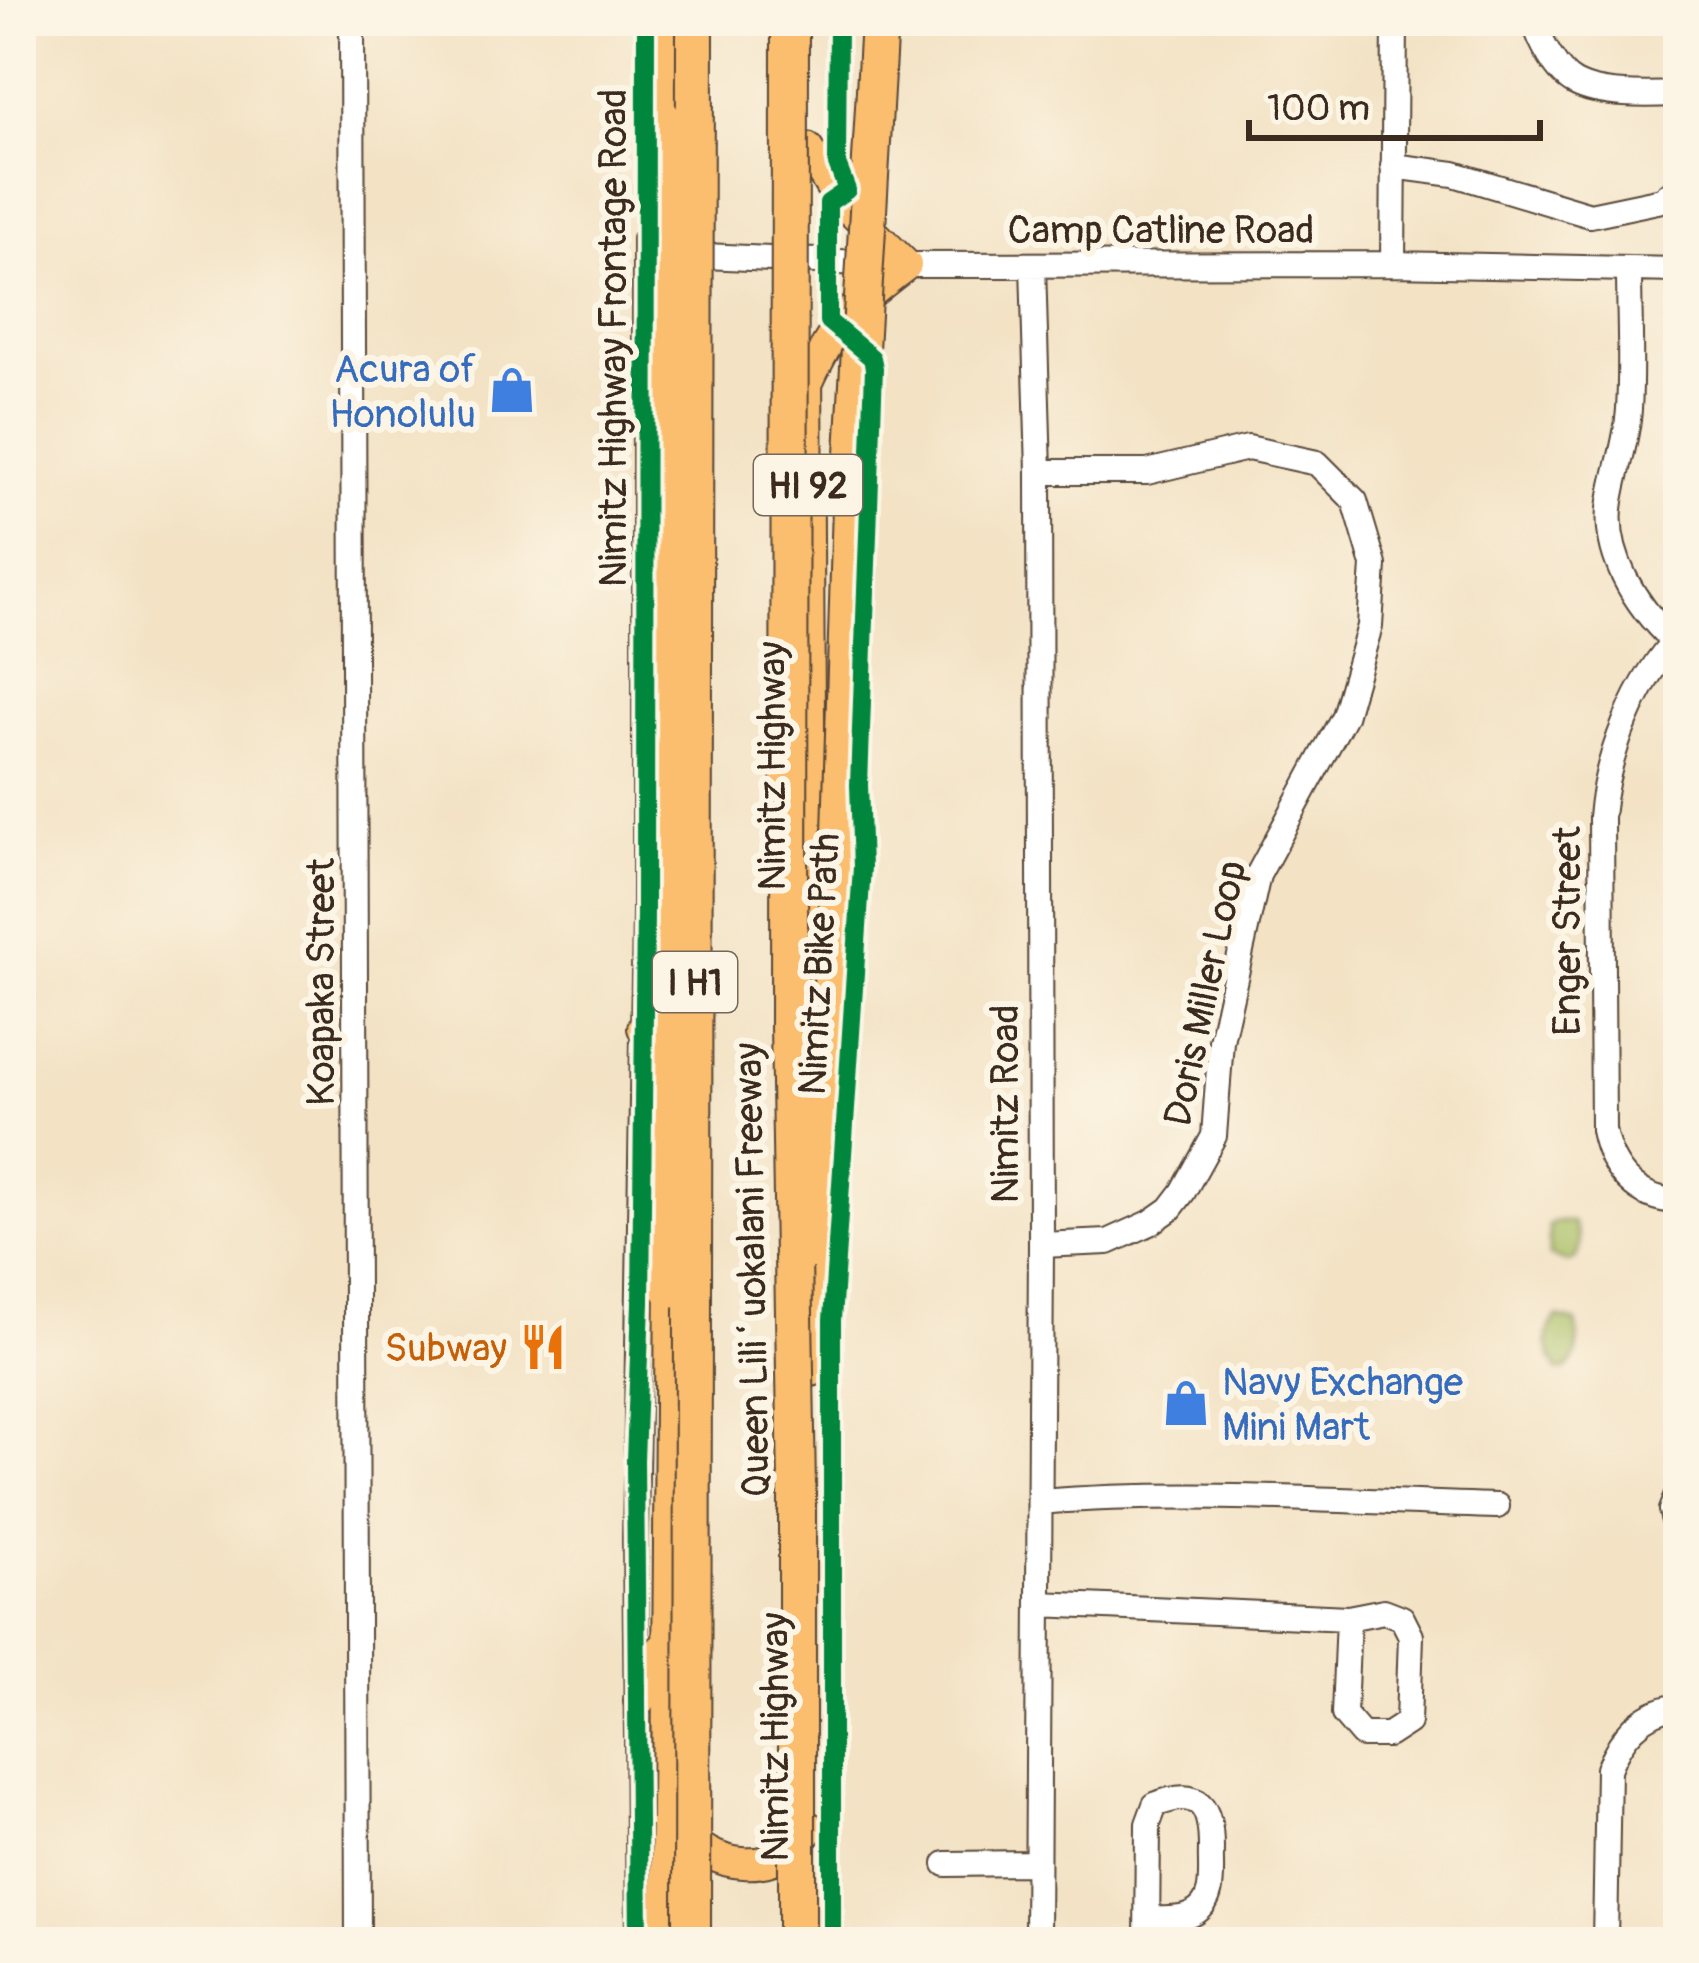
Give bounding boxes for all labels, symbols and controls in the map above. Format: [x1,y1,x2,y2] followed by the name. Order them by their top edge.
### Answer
[1249,66,1540,140] scale bar
[1267,86,1370,131] text: 100 m
[589,89,638,587] street label: Nimitz Highway Frontage Road
[1008,206,1314,255] street label: Camp Catline Road
[329,345,476,439] place label: Acura of Honolulu
[487,365,537,415] shop icon: Acura of Honolulu
[754,455,862,515] road number: HI 92
[748,641,797,891] street label: Nimitz Highway
[1543,826,1592,1036] street label: Enger Street
[788,832,851,1096] street label: Nimitz Bike Path
[1153,856,1258,1130] street label: Doris Miller Loop
[297,858,346,1106] street label: Koapaka Street
[653,952,737,1012] road number: I H1
[981,1004,1030,1204] street label: Nimitz Road
[724,1042,781,1498] street label: Queen Liliʻuokalani Freeway
[518,1322,568,1372] restaurant icon: Subway
[384,1324,507,1373] place label: Subway
[1222,1358,1463,1452] place label: Navy Exchange Mini Mart
[1161,1378,1211,1428] shop icon: Navy Exchange Mini Mart
[751,1612,800,1862] street label: Nimitz Highway

